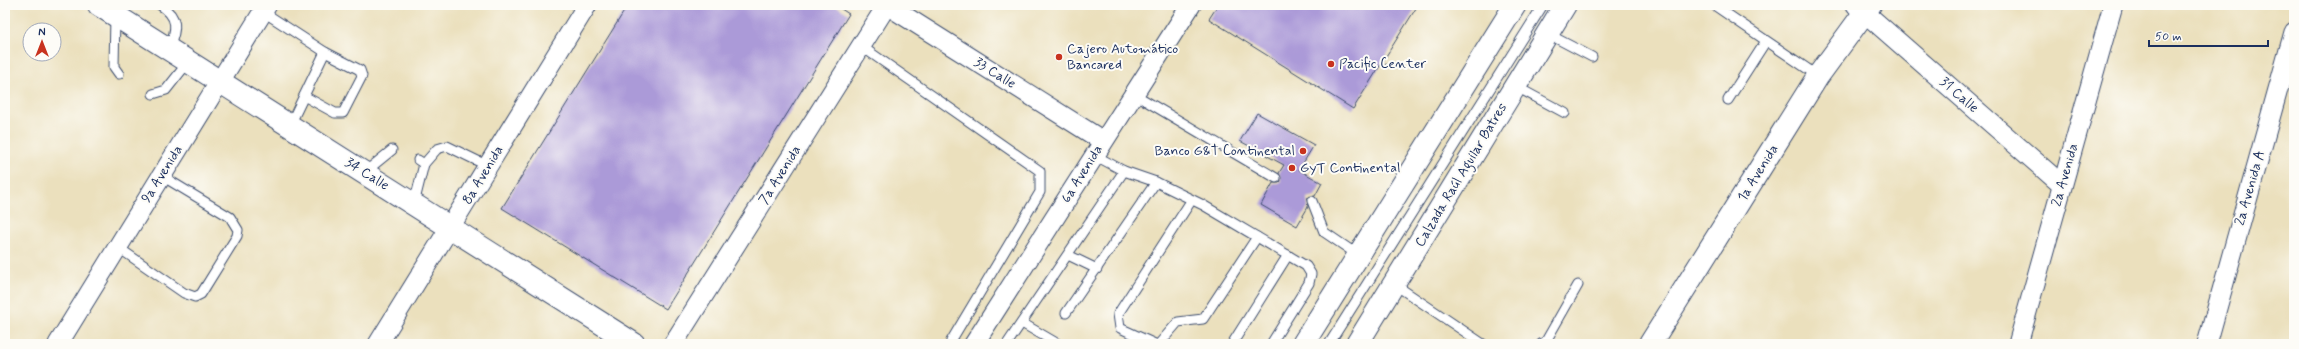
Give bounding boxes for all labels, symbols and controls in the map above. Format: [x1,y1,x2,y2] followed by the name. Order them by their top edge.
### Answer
[22,22,62,62] north arrow
[2149,22,2268,48] scale bar
[38,26,46,40] text: N
[2155,29,2182,45] text: 50 m
[1067,40,1178,74] place label: Cajero Automático Bancared
[1054,52,1064,62] marker: Cajero Automático Bancared
[971,53,1019,93] street label: 33 Calle
[1339,55,1426,73] place label: Pacific Center
[1326,59,1336,69] marker: Pacific Center
[1936,73,1982,117] street label: 31 Calle
[1411,100,1513,251] street label: Calzada Raúl Aguilar Batres
[1733,141,1783,205] street label: 1a Avenida
[2047,141,2083,209] street label: 2a Avenida
[137,142,187,206] street label: 9a Avenida
[458,142,508,208] street label: 8a Avenida
[755,142,805,208] street label: 7a Avenida
[1057,142,1107,206] street label: 6a Avenida
[1155,142,1295,160] place label: Banco G&T Continental
[1298,146,1308,156] marker: Banco G&T Continental
[2231,148,2269,228] street label: 2a Avenida A
[342,153,392,195] street label: 34 Calle
[1300,159,1400,177] place label: GyT Continental
[1287,163,1297,173] marker: GyT Continental

